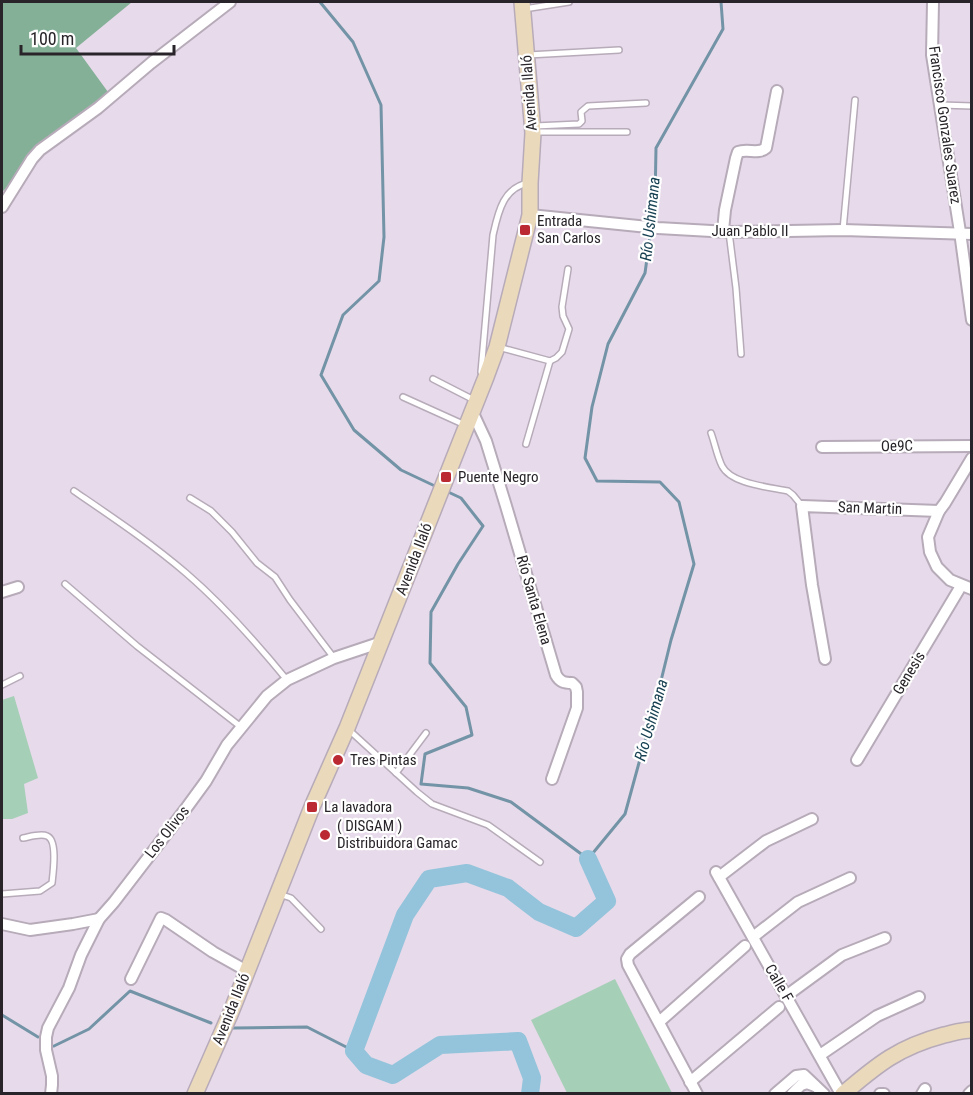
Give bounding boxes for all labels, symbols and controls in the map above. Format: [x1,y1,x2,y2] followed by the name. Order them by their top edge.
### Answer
[21,18,174,56] scale bar
[30,28,74,49] text: 100 m
[925,45,965,205] street label: Francisco Gonzales Suarez
[517,55,541,131] street label: Avenida Ilaló
[636,176,664,262] water label: Río Ushimana
[537,212,601,247] place label: Entrada San Carlos
[711,222,789,240] street label: Juan Pablo II
[518,223,532,237] marker: Entrada San Carlos
[881,437,913,455] street label: Oe9C
[458,468,538,486] place label: Puente Negro
[439,470,453,484] marker: Puente Negro
[838,498,902,518] street label: San Martin
[392,520,436,598] street label: Avenida Ilaló
[513,553,555,647] street label: Río Santa Elena
[889,648,929,698] street label: Genesis
[630,677,672,763] water label: Río Ushimana
[350,751,417,769] place label: Tres Pintas
[331,753,345,767] marker: Tres Pintas
[324,798,392,816] place label: La lavadora
[305,800,319,814] marker: La lavadora
[141,802,193,862] street label: Los Olivos
[337,817,458,852] place label: ( DISGAM ) Distribuidora Gamac
[318,828,332,842] marker: ( DISGAM ) Distribuidora Gamac
[761,961,797,1005] street label: Calle F
[208,971,254,1047] street label: Avenida Ilaló

